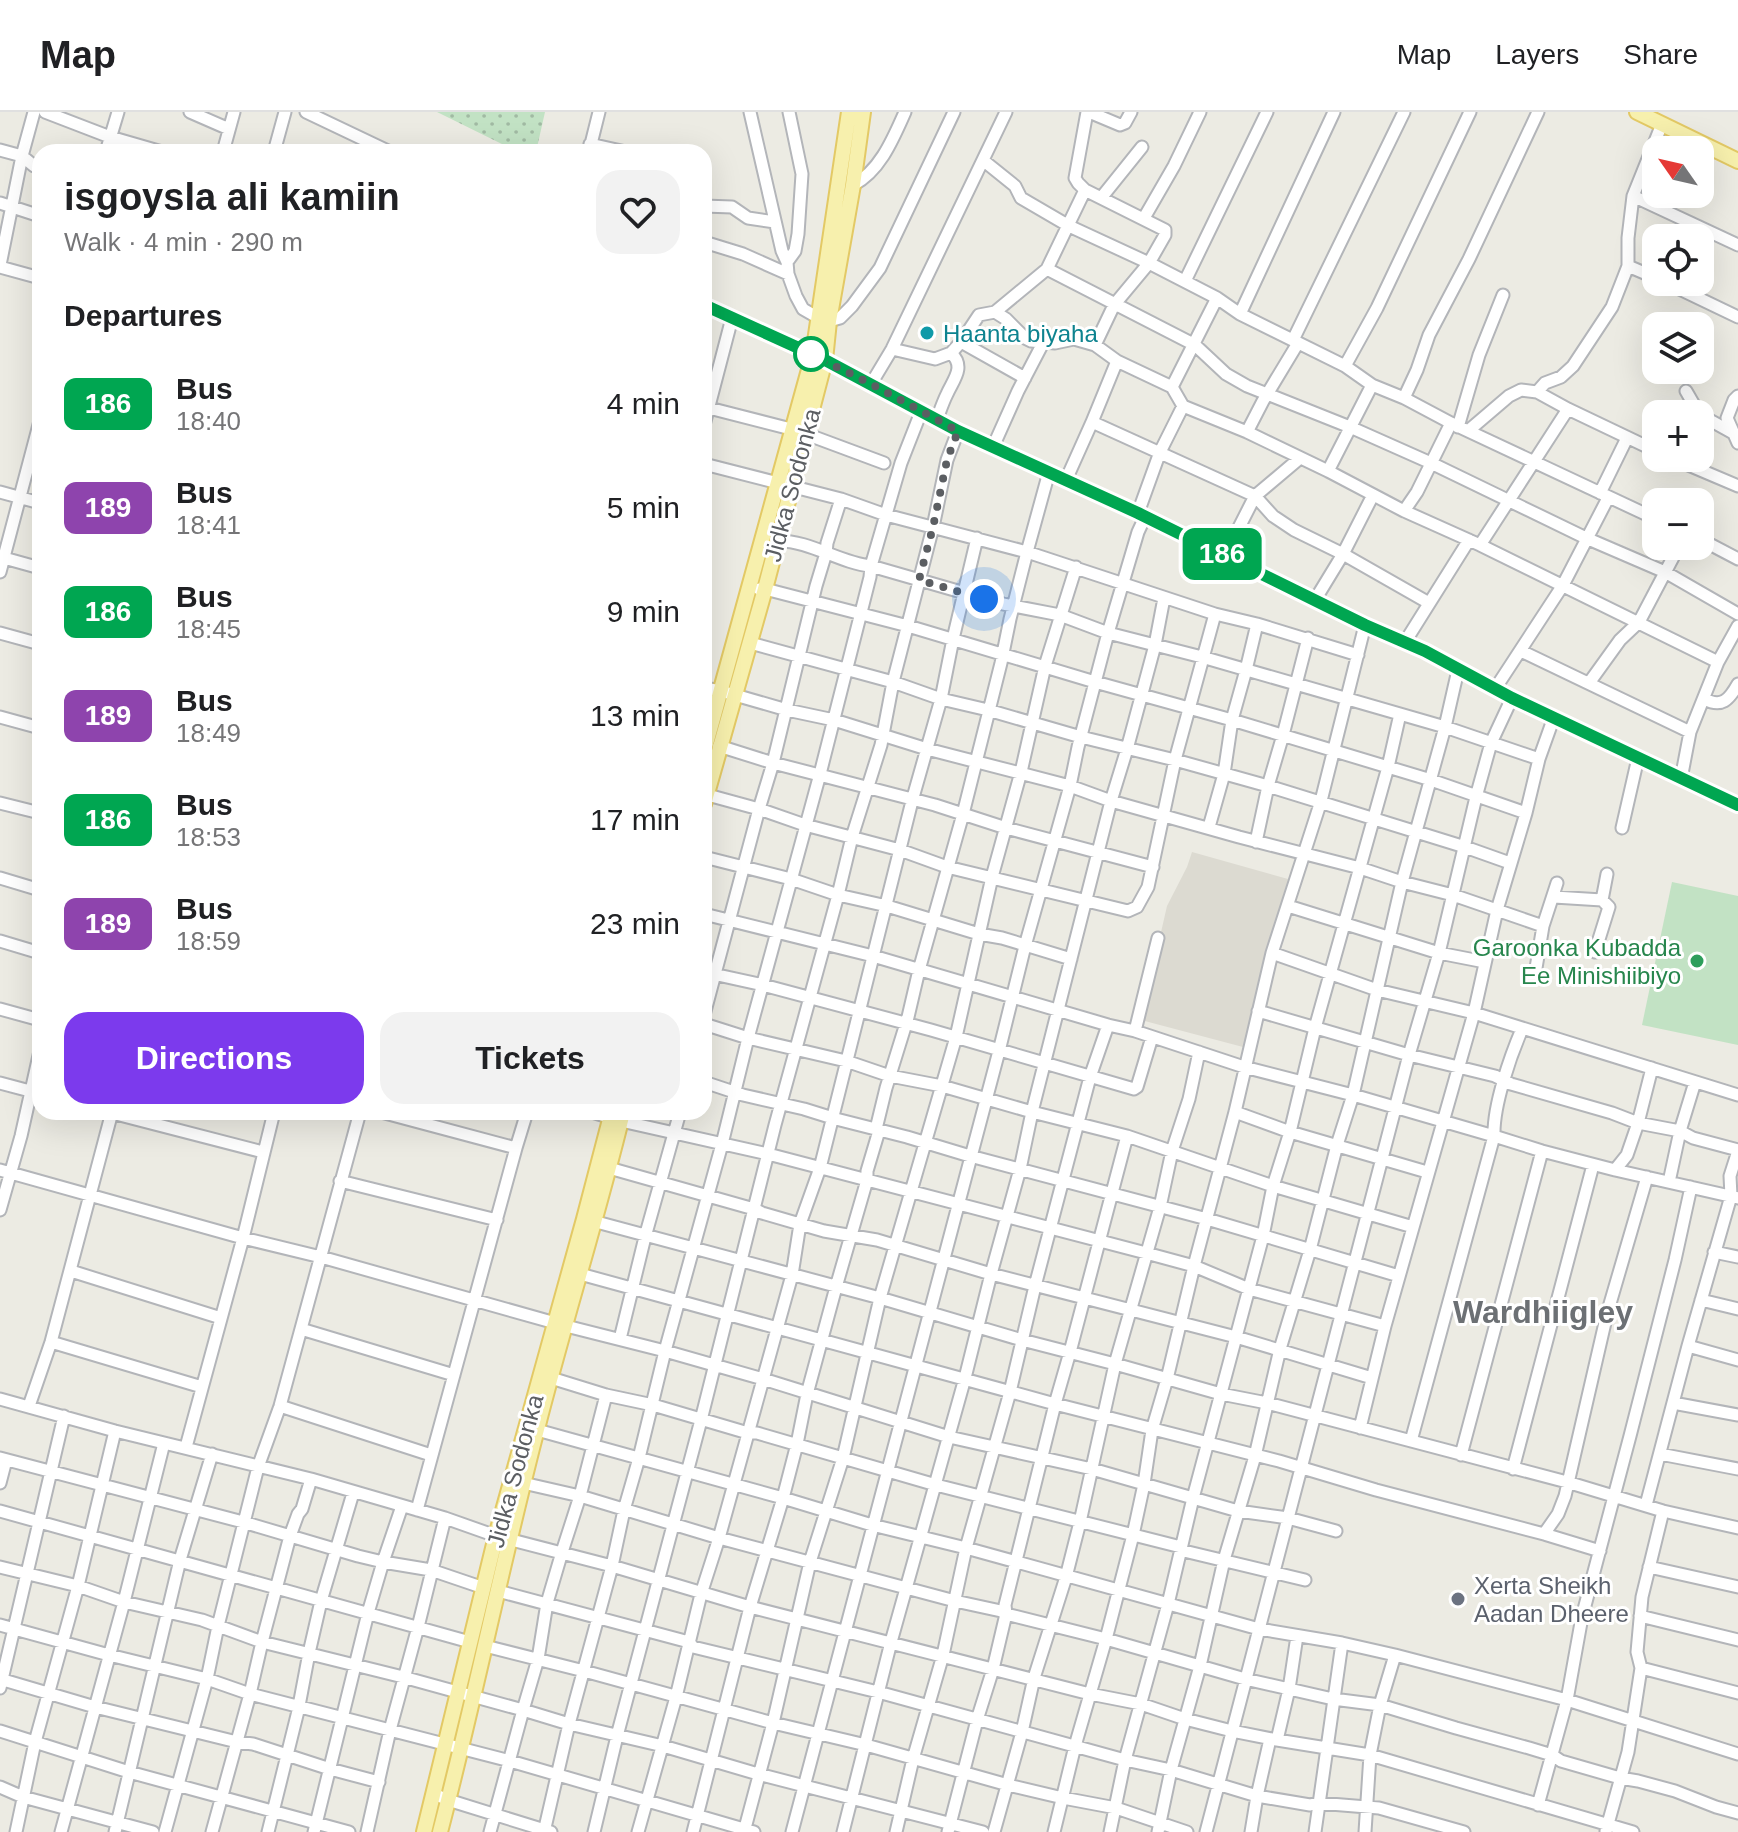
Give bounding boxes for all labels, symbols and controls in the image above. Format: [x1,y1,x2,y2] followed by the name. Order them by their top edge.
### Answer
[40,34,116,76] text: Map
[1397,39,1451,70] text: Map
[1495,39,1579,70] text: Layers
[1623,39,1698,70] text: Share
[1642,136,1714,208] north arrow
[1642,136,1714,560] map controls
[596,170,680,254] button: heart
[64,176,400,218] text: isgoysla ali kamiin
[1642,224,1714,296] button: locate
[64,227,303,257] text: Walk · 4 min · 290 m
[64,299,222,332] text: Departures
[1642,312,1714,384] button: layers
[943,320,1098,347] place label: Haanta biyaha
[918,324,936,342] marker: Haanta biyaha
[794,337,828,371] unlabelled marker
[176,372,233,405] text: Bus
[607,387,680,420] text: 4 min
[85,388,131,419] text: 186
[1642,400,1714,472] button: +
[759,405,826,565] street label: Jidka Sodonka
[176,406,241,436] text: 18:40
[176,476,233,509] text: Bus
[1642,488,1714,560] button: −
[607,491,680,524] text: 5 min
[85,492,131,523] text: 189
[176,510,241,540] text: 18:41
[1176,528,1268,580] line badge: 186
[1199,538,1245,569] text: 186
[964,579,1004,619] your location
[176,580,233,613] text: Bus
[607,595,680,628] text: 9 min
[85,596,131,627] text: 186
[176,614,241,644] text: 18:45
[176,684,233,717] text: Bus
[590,699,680,732] text: 13 min
[85,700,131,731] text: 189
[176,718,241,748] text: 18:49
[176,788,233,821] text: Bus
[590,803,680,836] text: 17 min
[85,804,131,835] text: 186
[176,822,241,852] text: 18:53
[176,892,233,925] text: Bus
[590,907,680,940] text: 23 min
[85,908,131,939] text: 189
[176,926,241,956] text: 18:59
[1473,934,1682,989] place label: Garoonka Kubadda Ee Minishiibiyo
[1688,952,1706,970] marker: Garoonka Kubadda Ee Minishiibiyo
[64,1012,364,1104] button: Directions
[380,1012,680,1104] button: Tickets
[1453,1294,1633,1330] district label: Wardhiigley
[482,1391,549,1551] street label: Jidka Sodonka
[1474,1572,1629,1627] place label: Xerta Sheikh Aadan Dheere
[1449,1590,1467,1608] marker: Xerta Sheikh Aadan Dheere

